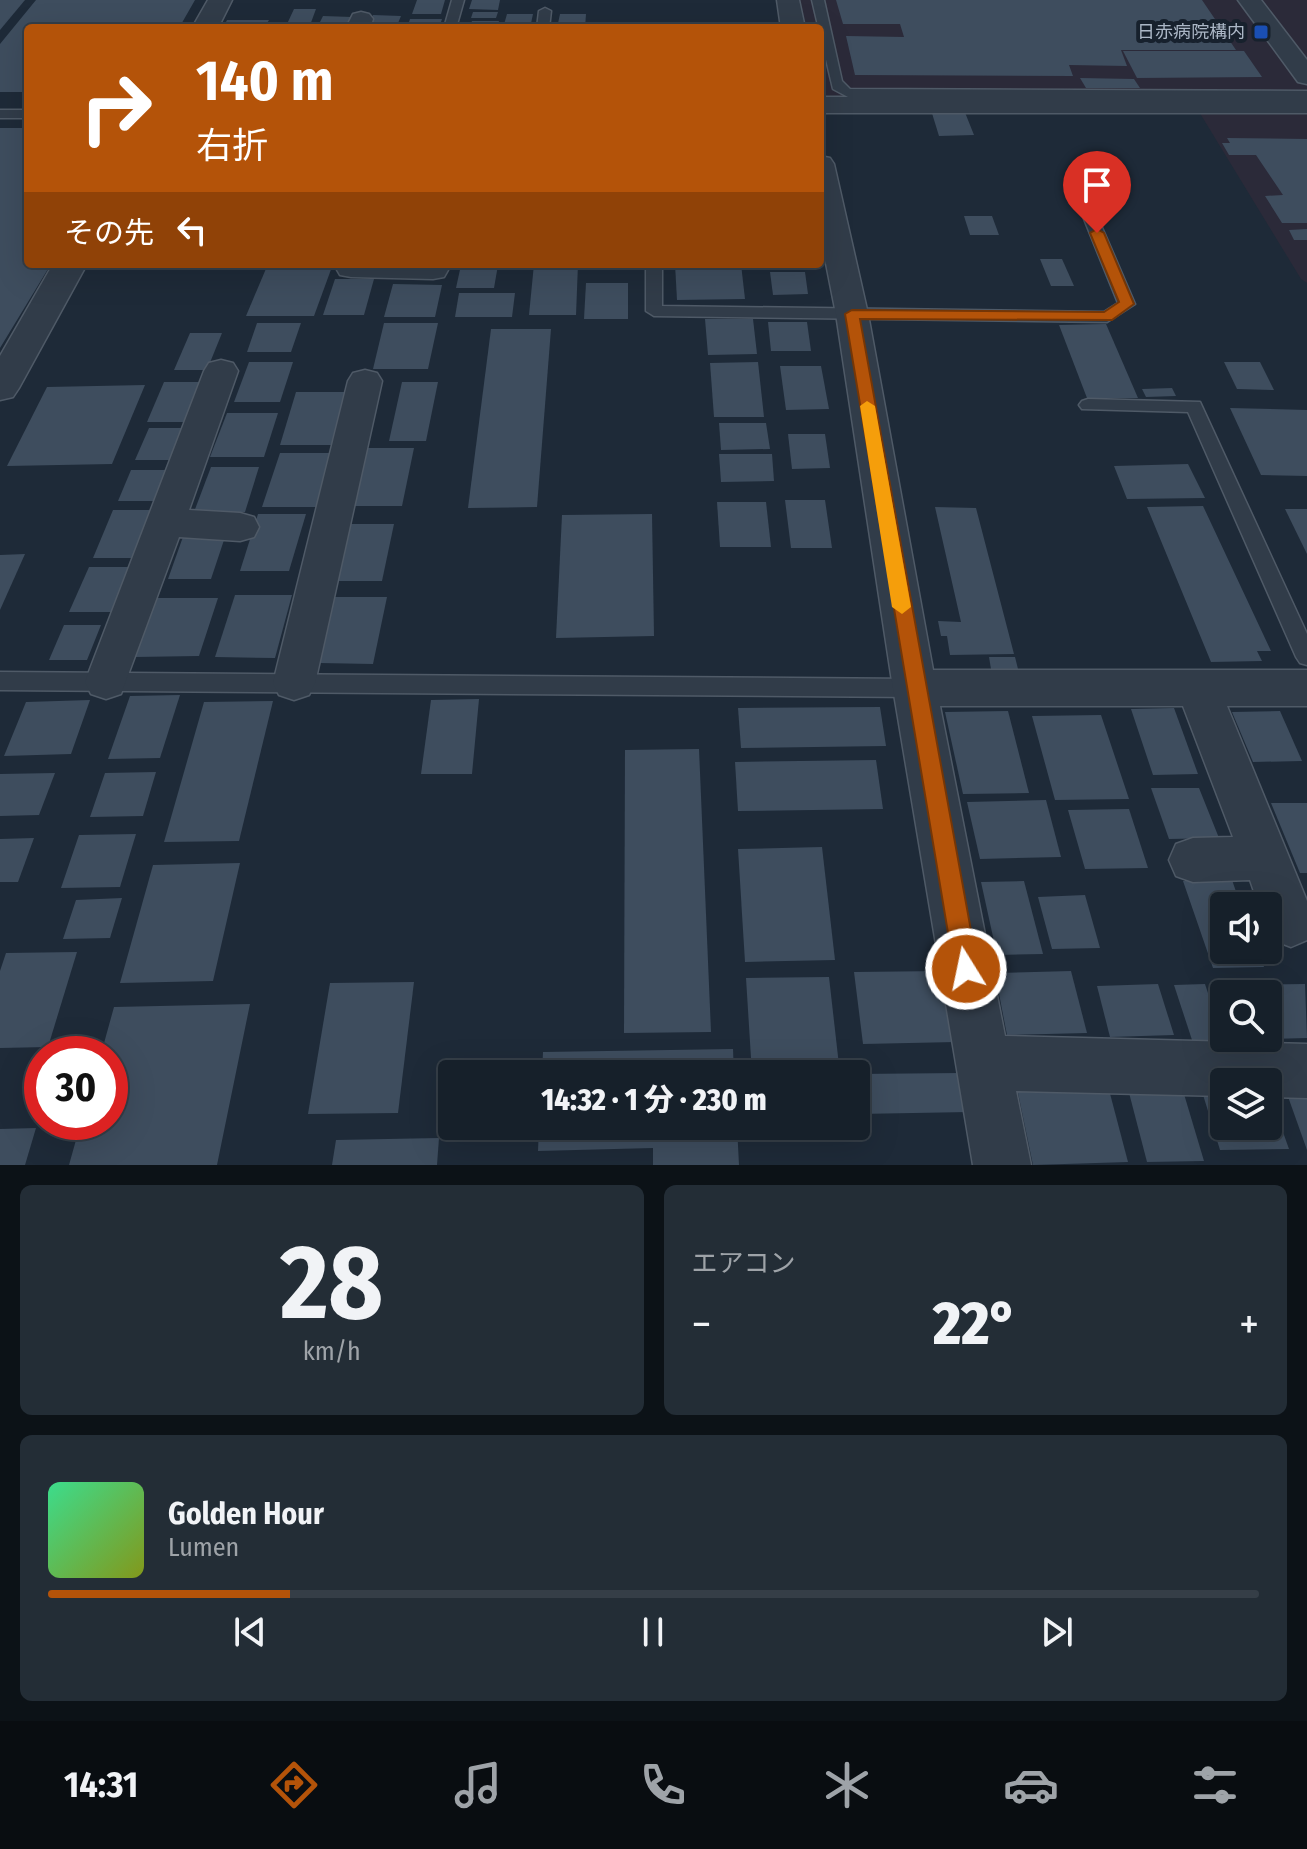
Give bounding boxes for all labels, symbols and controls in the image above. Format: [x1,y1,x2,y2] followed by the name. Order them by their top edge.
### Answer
[1137,21,1245,43] place label: 日赤病院構内
[1252,23,1270,41] marker: 日赤病院構内
[196,48,333,115] text: 140 m
[64,56,168,160] icon: right
[196,124,268,168] text: 右折
[1063,151,1131,233] pin
[1075,163,1119,207] icon: arrive
[170,208,214,252] icon: left
[64,215,154,251] text: その先
[1210,892,1282,1140] map controls
[1210,892,1282,964] button: sound
[924,927,1008,1011] position arrow
[1210,980,1282,1052] button: search
[24,1036,128,1140] speed limit sign: 30
[1210,1068,1282,1140] button: layers
[541,1082,767,1118] text: 14:32 · 1 分 · 230 m
[280,1221,383,1346] text: 28
[692,1248,796,1279] text: エアコン
[933,1288,1017,1360] text: 22°
[692,1298,711,1351] text: −
[1239,1298,1259,1351] text: +
[303,1336,361,1367] text: km/h
[168,1496,324,1532] text: Golden Hour
[168,1532,239,1563] text: Lumen
[228,1610,272,1654] icon: previous
[631,1610,675,1654] icon: pause
[1035,1610,1079,1654] icon: next
[266,1757,322,1813] icon: directions
[450,1757,506,1813] icon: music
[635,1757,691,1813] icon: phone
[819,1757,875,1813] icon: climate
[1003,1757,1059,1813] icon: car
[1187,1757,1243,1813] icon: filters
[64,1763,138,1807] text: 14:31

